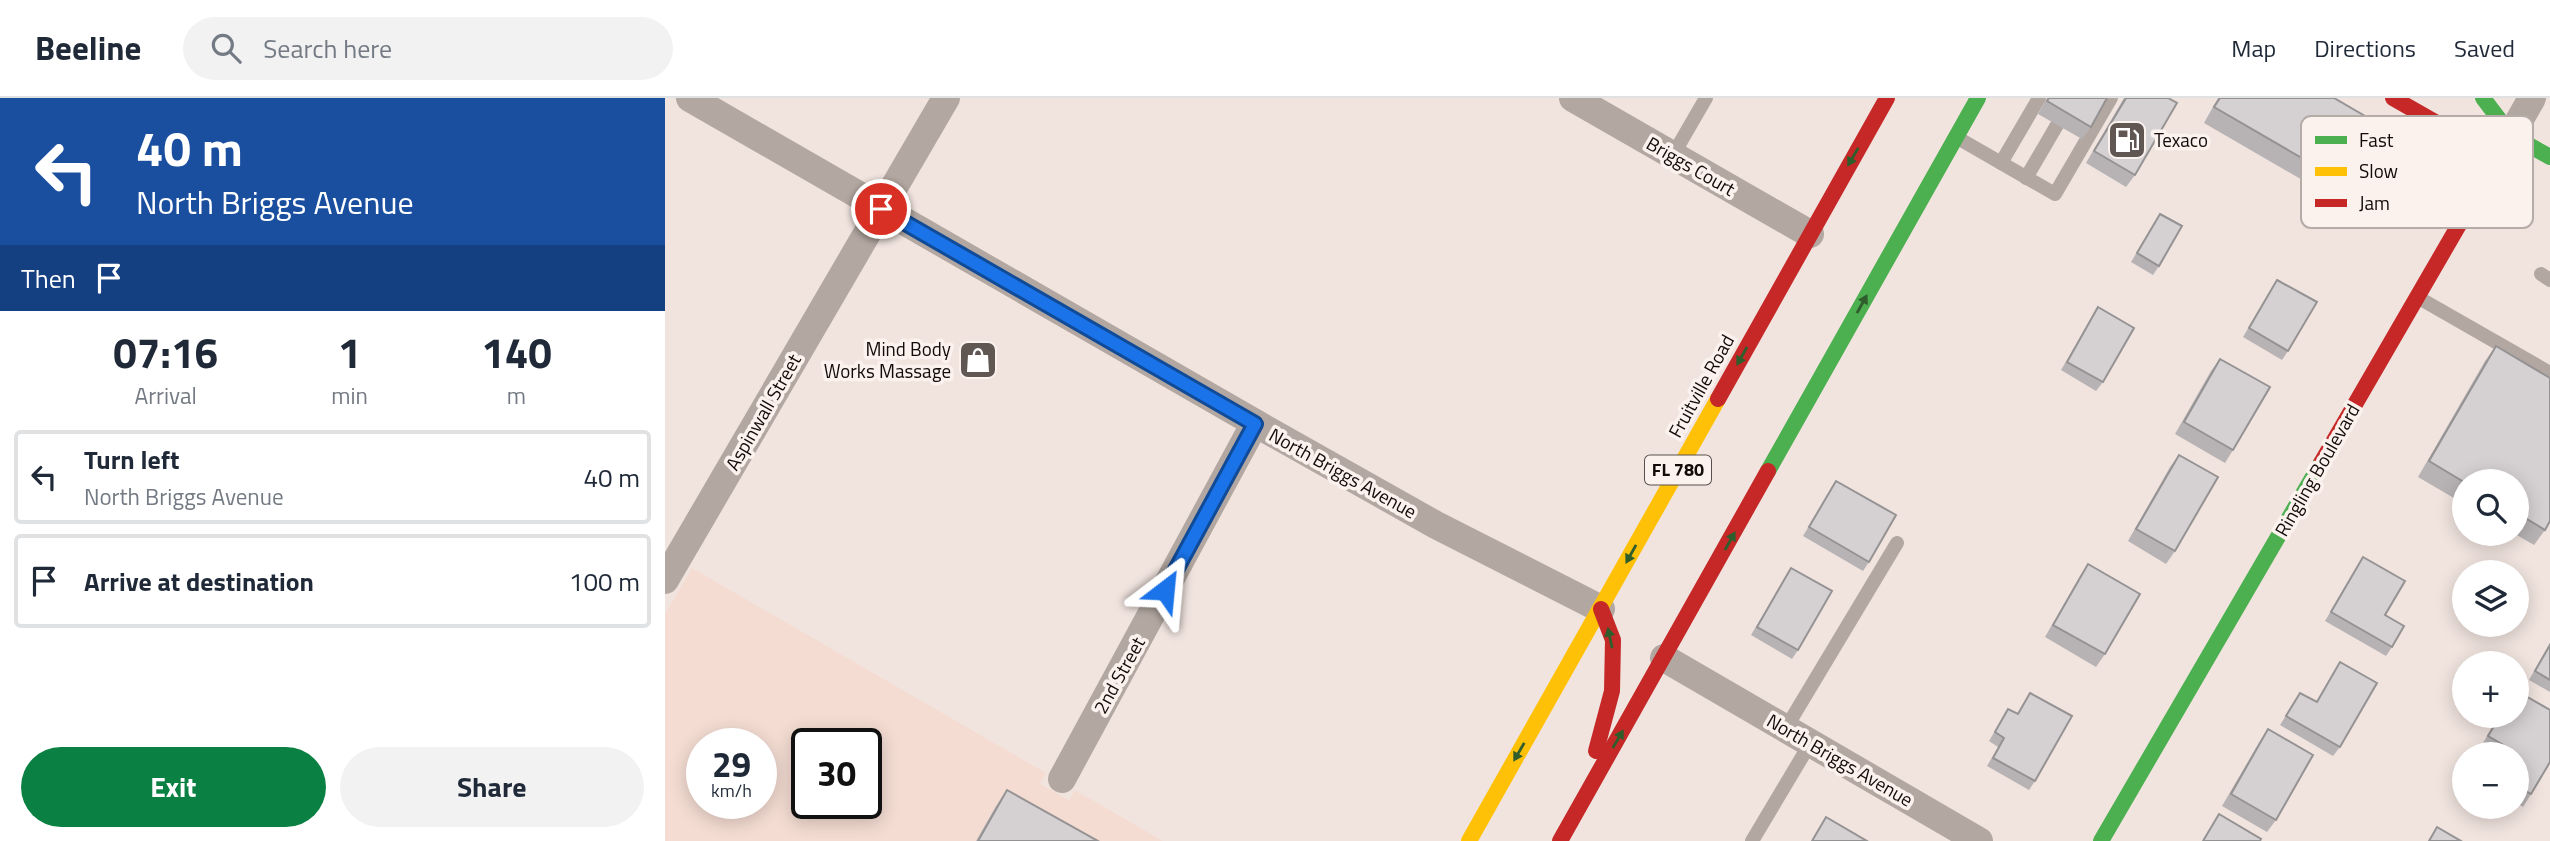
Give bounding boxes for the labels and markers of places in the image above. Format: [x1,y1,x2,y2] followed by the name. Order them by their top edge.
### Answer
[2106,119,2148,161] fuel station icon: Texaco
[2154,125,2208,154] place label: Texaco
[851,179,911,239] pin
[824,334,951,385] place label: Mind Body Works Massage
[957,339,999,381] shop icon: Mind Body Works Massage

